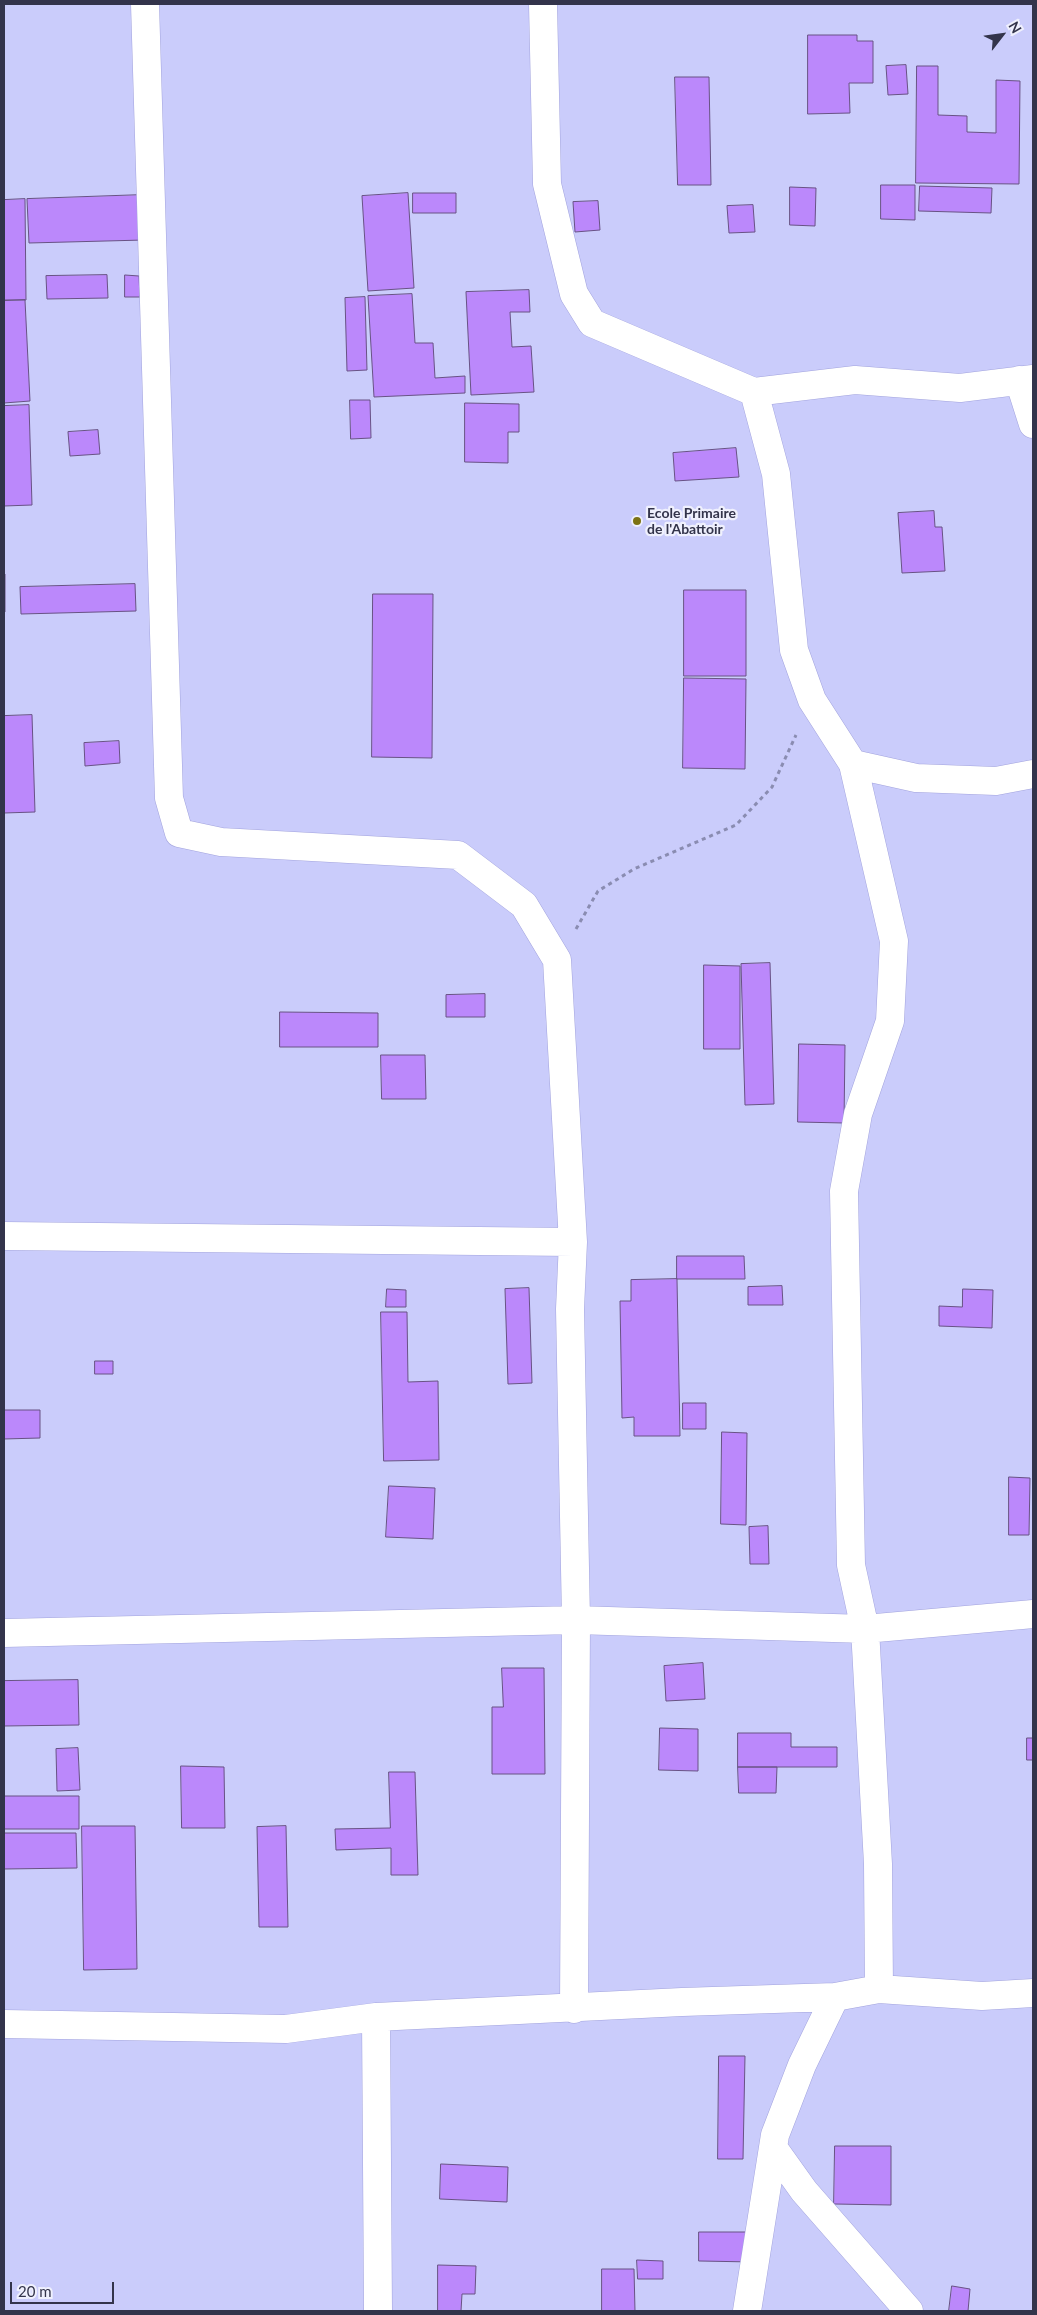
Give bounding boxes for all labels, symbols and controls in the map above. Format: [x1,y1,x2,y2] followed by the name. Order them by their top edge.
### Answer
[977,10,1027,60] north arrow
[1005,18,1025,36] text: N
[647,505,736,538] place label: Ecole Primaire de l'Abattoir
[631,515,643,527] marker: Ecole Primaire de l'Abattoir
[12,2272,116,2304] scale bar
[18,2282,52,2300] text: 20 m

